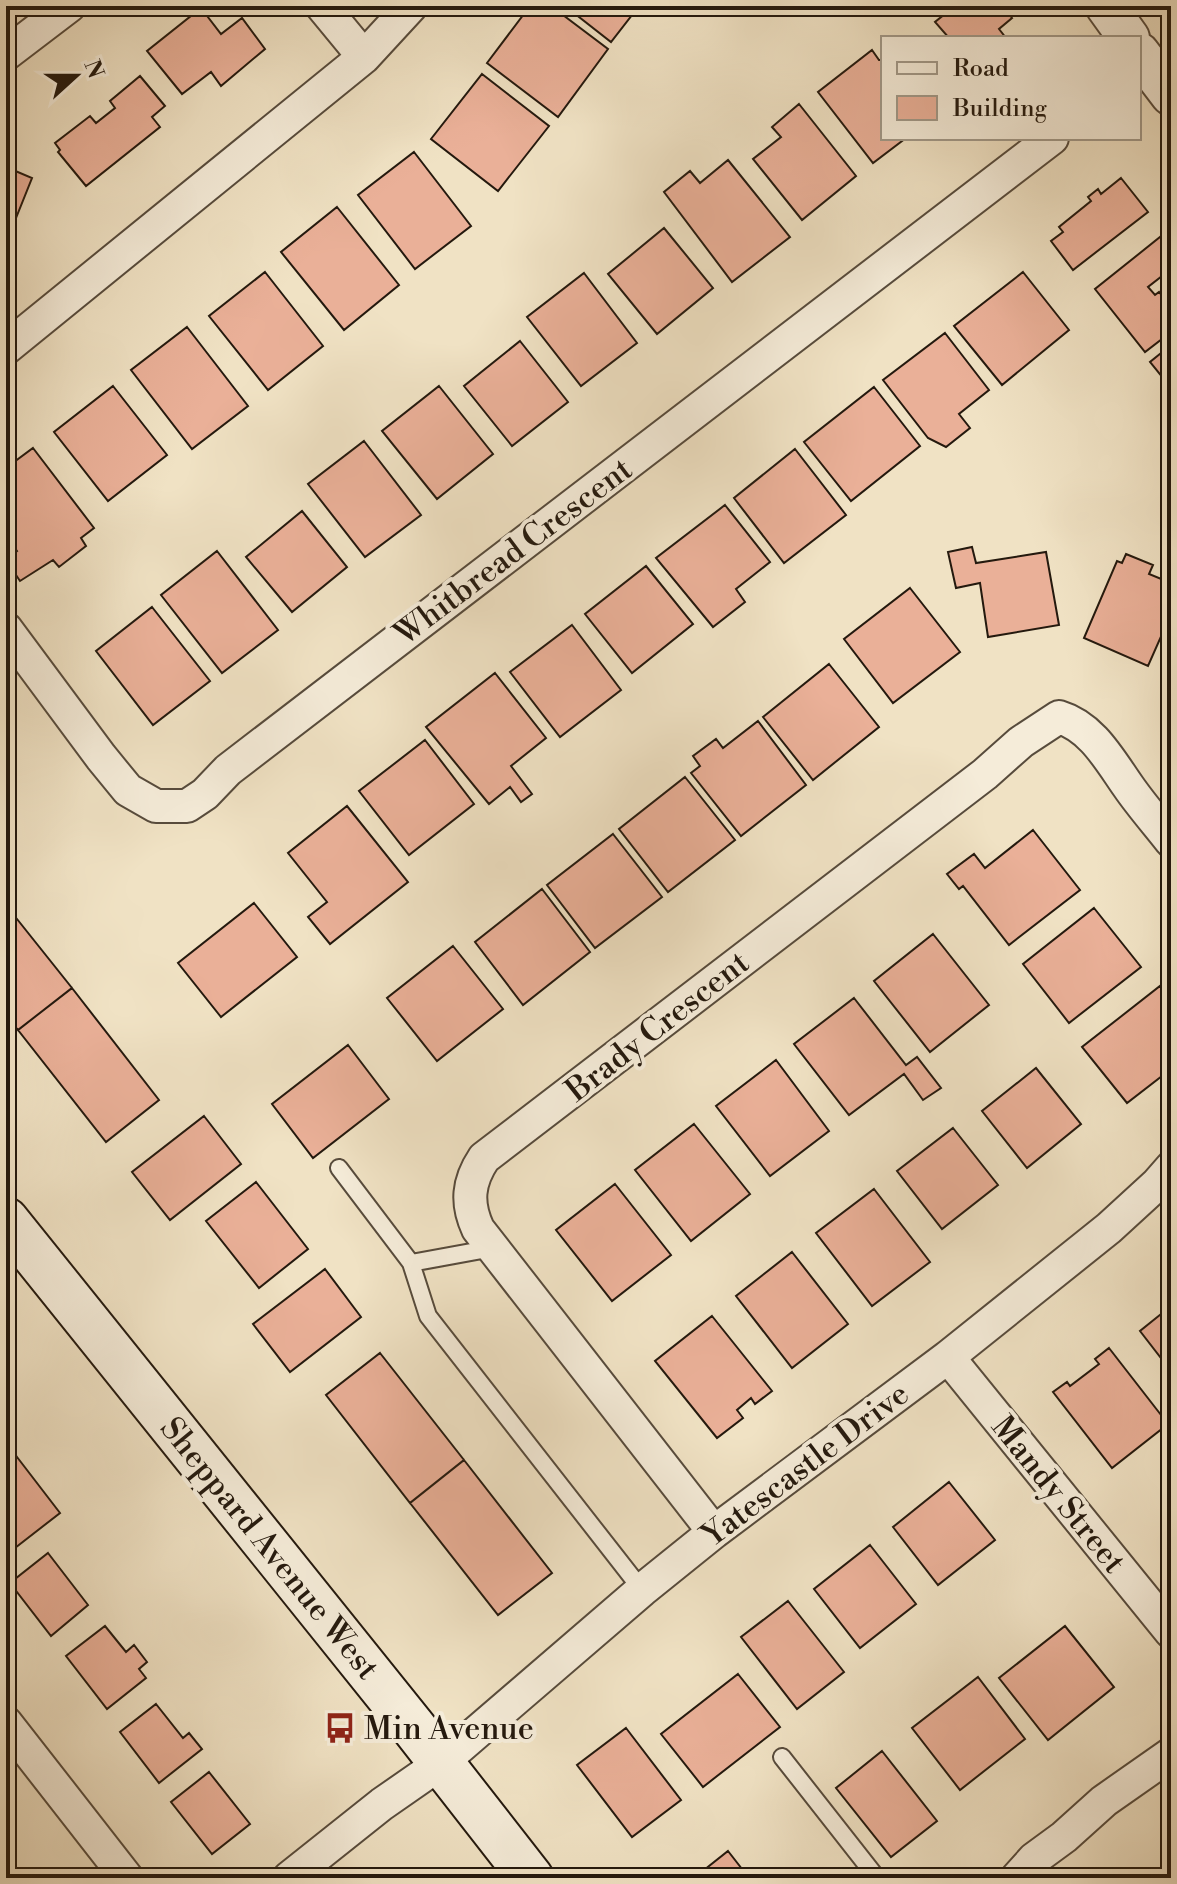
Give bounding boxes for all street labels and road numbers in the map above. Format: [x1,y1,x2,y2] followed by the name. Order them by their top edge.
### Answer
[386,449,640,655] street label: Whitbread Crescent
[557,943,757,1111] street label: Brady Crescent
[693,1374,917,1557] street label: Yatescastle Drive
[983,1408,1134,1581] street label: Mandy Street
[151,1409,387,1688] street label: Sheppard Avenue West

